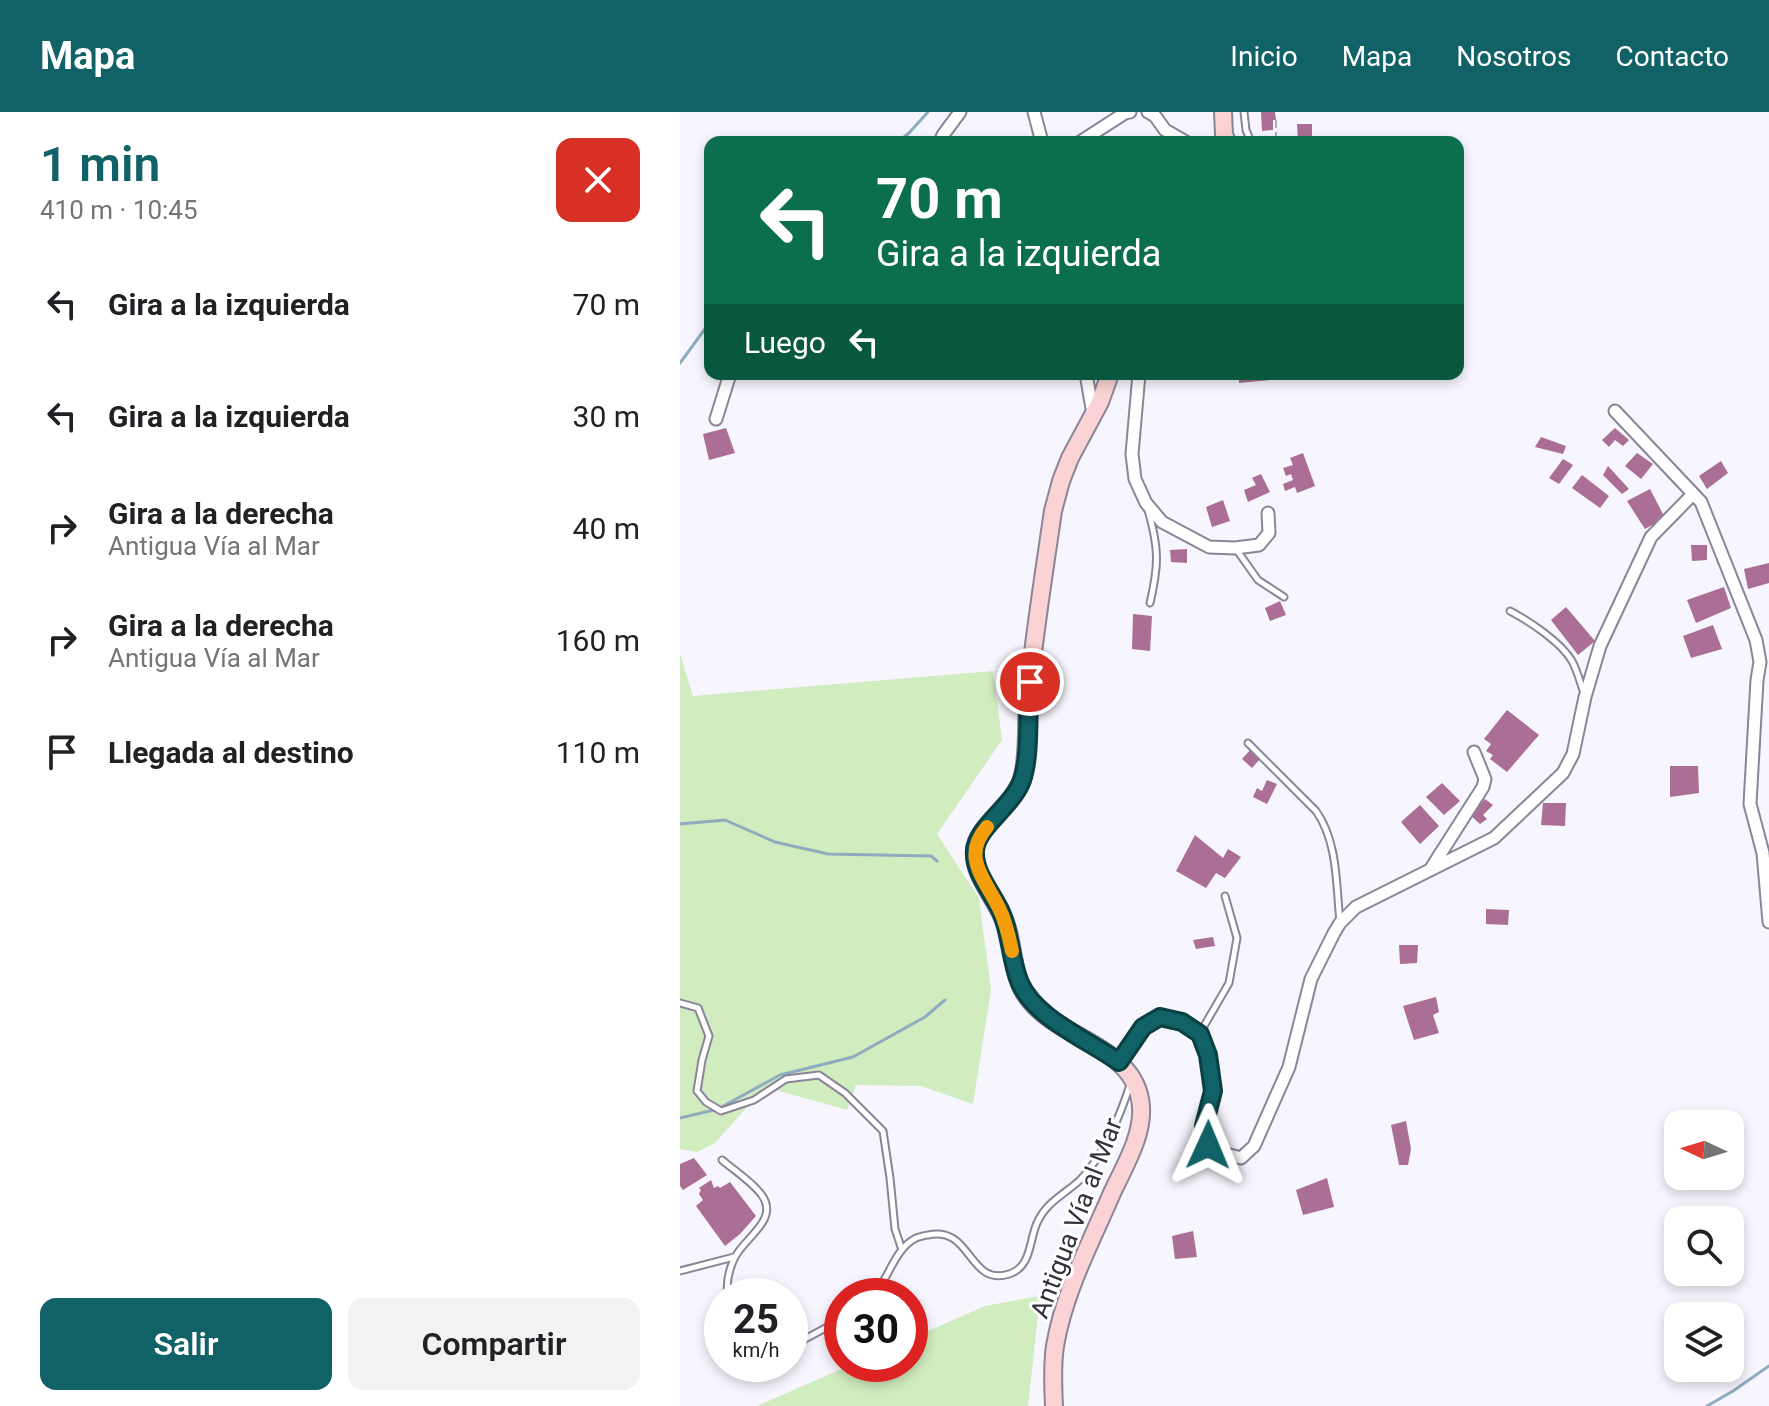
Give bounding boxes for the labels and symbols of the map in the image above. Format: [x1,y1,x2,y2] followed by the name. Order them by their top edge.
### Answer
[996,648,1064,716] pin
[1166,1103,1250,1187] position arrow
[1664,1110,1744,1190] north arrow
[1024,1114,1128,1322] street label: Antigua Vía al Mar
[824,1278,928,1382] speed limit sign: 30

